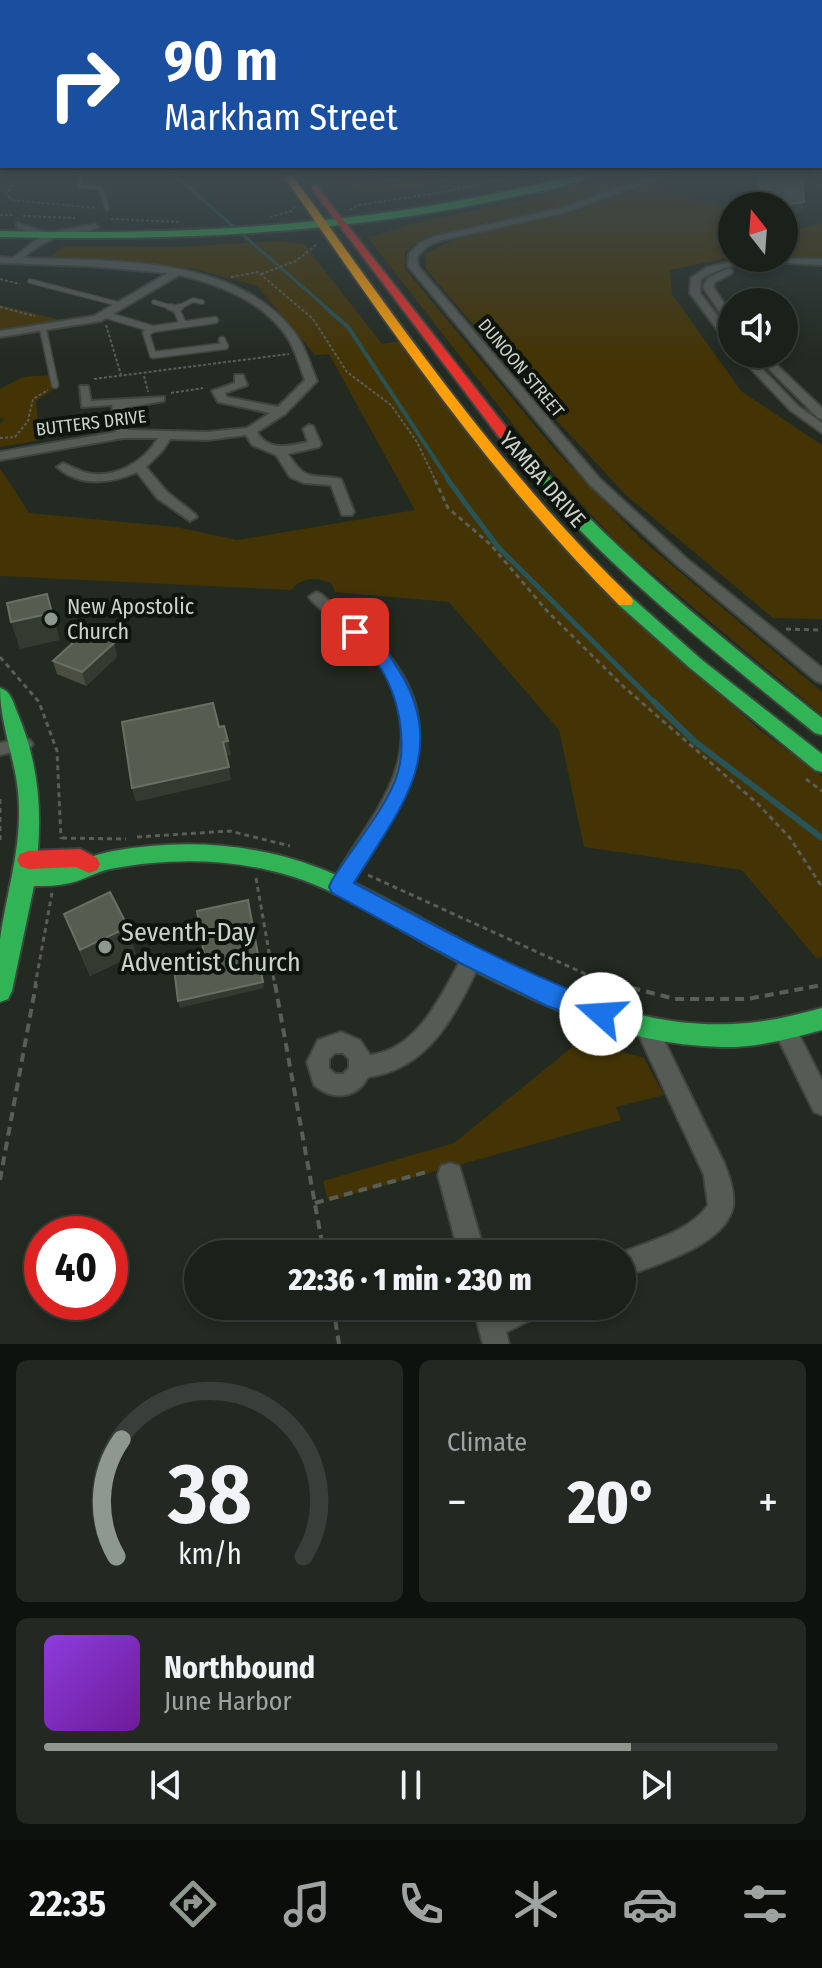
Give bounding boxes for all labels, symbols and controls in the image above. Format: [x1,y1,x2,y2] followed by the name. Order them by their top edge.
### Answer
[164,28,278,95] text: 90 m
[32,32,136,136] icon: right
[164,96,398,140] text: Markham Street
[718,192,798,272] north arrow
[718,192,798,368] map controls
[718,288,798,368] button: sound
[473,314,569,422] street label: DUNOON STREET
[35,405,147,441] street label: BUTTERS DRIVE
[494,426,591,533] street label: YAMBA DRIVE
[67,593,195,645] place label: New Apostolic Church
[321,598,389,666] pin
[42,610,60,628] marker: New Apostolic Church
[333,610,377,654] icon: arrive
[121,917,301,978] place label: Seventh-Day Adventist Church
[96,938,114,956] marker: Seventh-Day Adventist Church
[559,972,643,1056] position arrow
[24,1216,128,1320] speed limit sign: 40
[288,1262,532,1298] text: 22:36 · 1 min · 230 m
[447,1427,527,1458] text: Climate
[167,1445,251,1545] text: 38
[568,1467,657,1539] text: 20°
[447,1476,467,1529] text: −
[758,1476,778,1529] text: +
[178,1537,241,1572] text: km/h
[164,1650,315,1686] text: Northbound
[164,1686,292,1717] text: June Harbor
[144,1763,188,1807] icon: previous
[389,1763,433,1807] icon: pause
[634,1763,678,1807] icon: next
[165,1876,221,1932] icon: directions
[279,1876,335,1932] icon: music
[393,1876,449,1932] icon: phone
[508,1876,564,1932] icon: climate
[622,1876,678,1932] icon: car
[737,1876,793,1932] icon: filters
[29,1882,106,1926] text: 22:35

